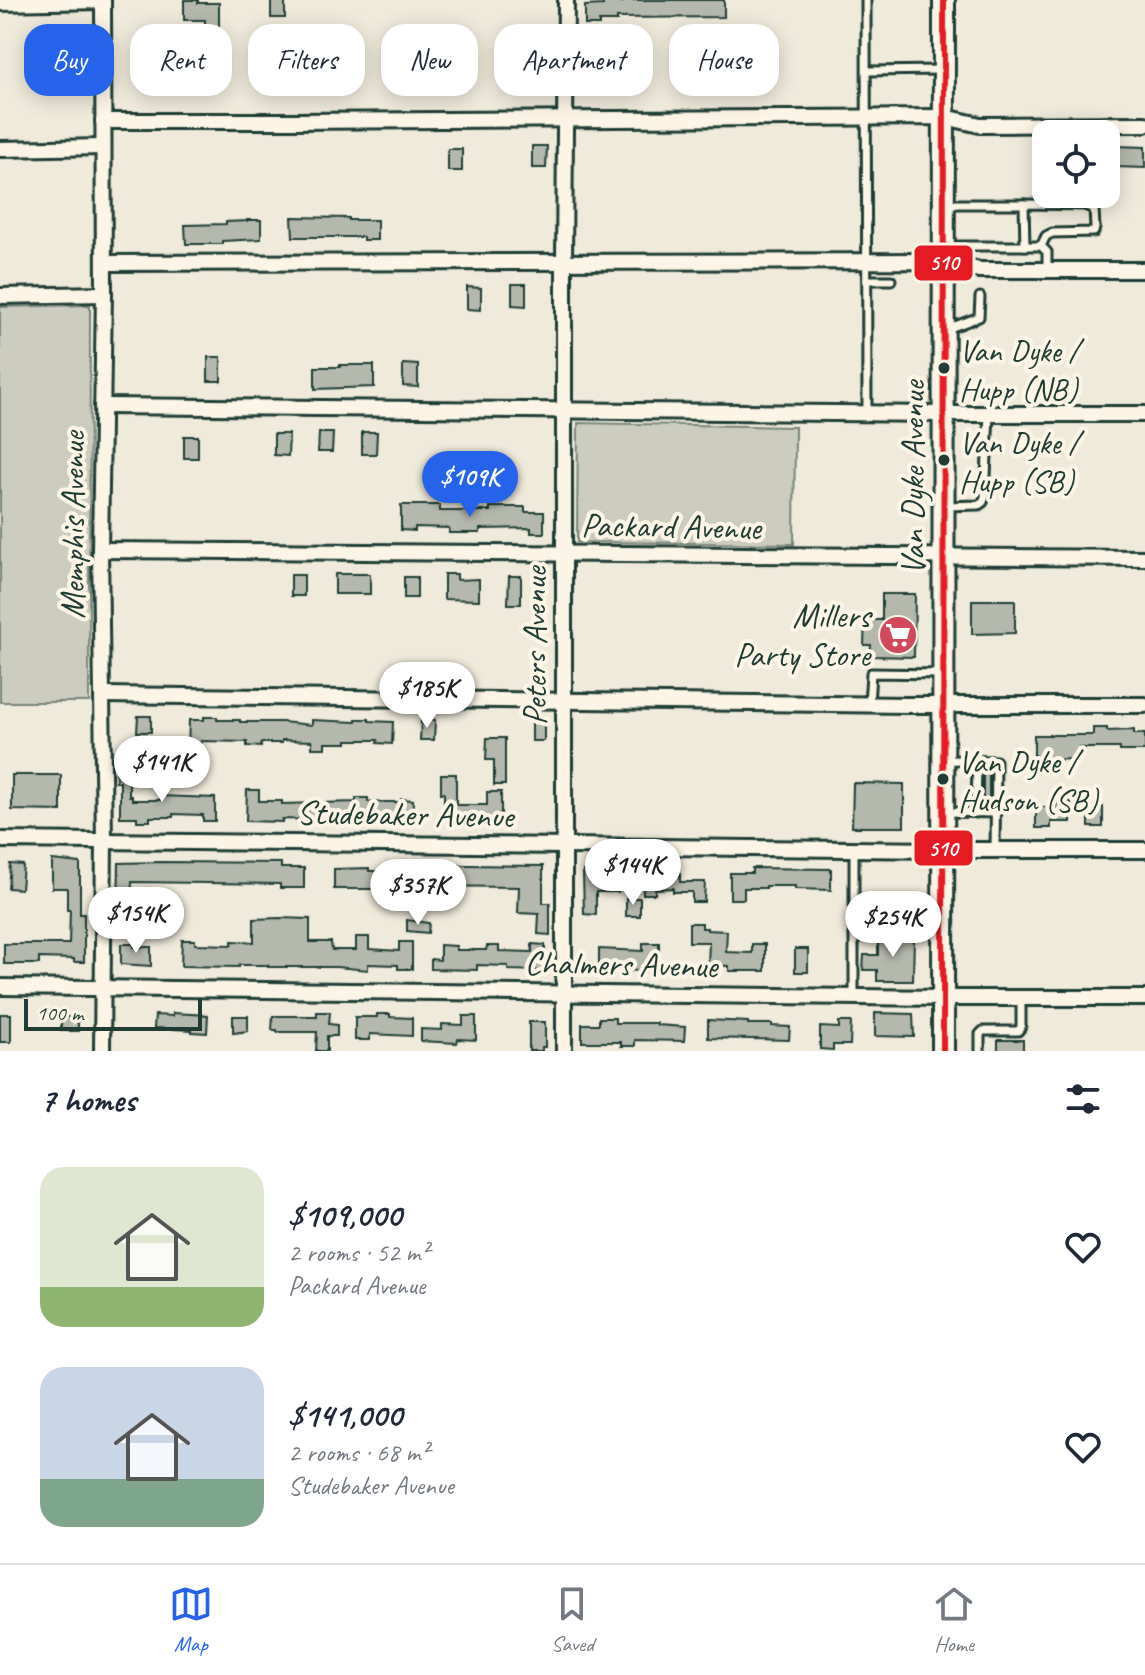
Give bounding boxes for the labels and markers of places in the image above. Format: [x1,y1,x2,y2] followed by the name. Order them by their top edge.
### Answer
[959,330,1085,410] place label: Van Dyke / Hupp (NB)
[936,360,952,376] marker: Van Dyke / Hupp (NB)
[959,422,1085,502] place label: Van Dyke / Hupp (SB)
[414,451,526,519] pin: $109K
[936,452,952,468] marker: Van Dyke / Hupp (SB)
[734,594,873,676] place label: Millers Party Store
[877,614,919,656] supermarket icon: Millers Party Store
[371,662,483,730] pin: $185K
[106,736,218,804] pin: $141K
[958,741,1099,821] place label: Van Dyke / Hudson (SB)
[935,771,951,787] marker: Van Dyke / Hudson (SB)
[577,839,689,907] pin: $144K
[362,859,474,927] pin: $357K
[80,887,192,955] pin: $154K
[837,891,949,959] pin: $254K

